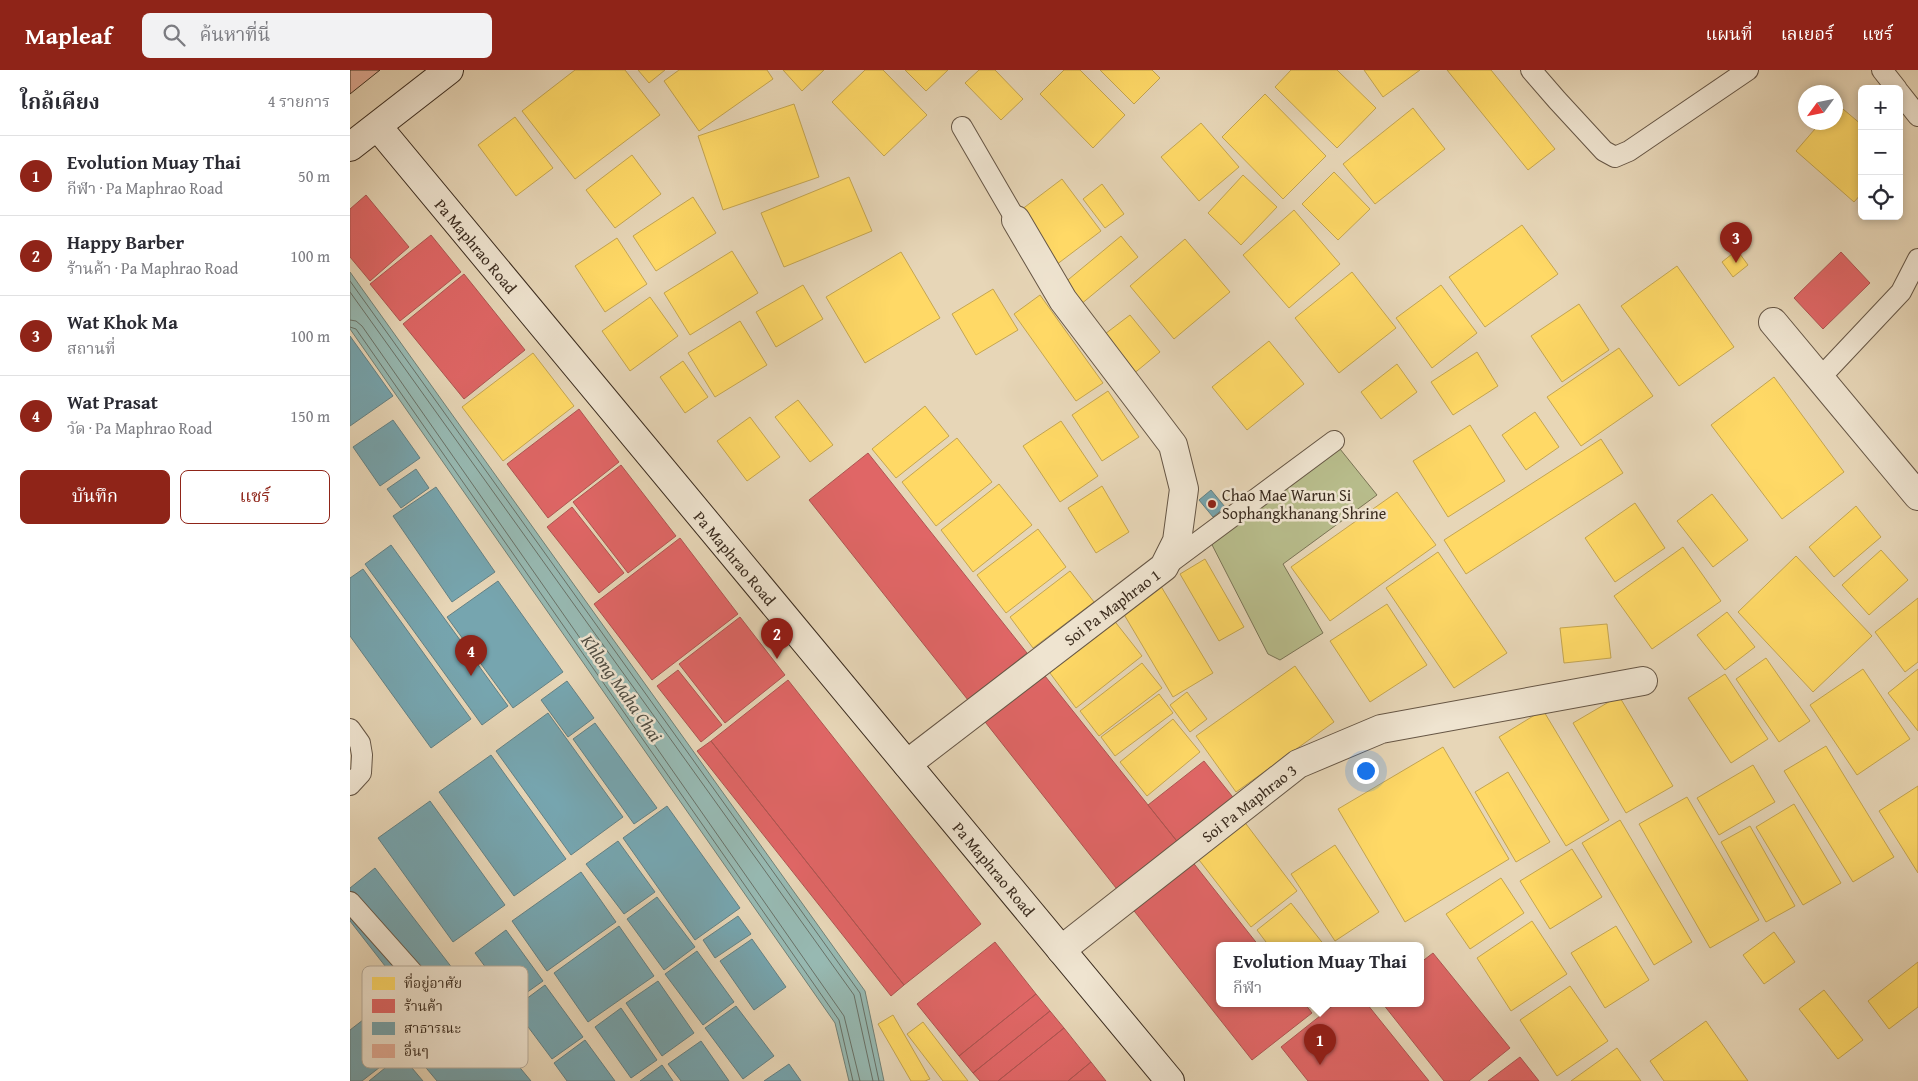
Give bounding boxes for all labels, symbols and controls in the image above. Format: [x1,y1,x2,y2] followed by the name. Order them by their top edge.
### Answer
[142,13,492,58] search box
[25,18,112,53] text: Mapleaf
[200,20,270,48] text: ค้นหาที่นี่
[1705,20,1753,47] text: แผนที่
[1781,20,1834,47] text: เลเยอร์
[1862,20,1893,47] text: แชร์
[160,21,188,49] icon: search
[1798,85,1843,130] north arrow
[1858,85,1903,220] map controls
[1858,85,1903,130] button: +
[20,86,100,117] text: ใกล้เคียง
[268,89,330,113] text: 4 รายการ
[1858,130,1903,175] button: −
[67,148,241,176] text: Evolution Muay Thai
[32,164,40,188] text: 1
[298,164,330,188] text: 50 m
[1858,175,1903,220] button: locate
[67,176,223,200] text: กีฬา · Pa Maphrao Road
[429,193,523,299] street label: Pa Maphrao Road
[1720,222,1752,263] pin: 3
[67,228,184,256] text: Happy Barber
[32,244,40,268] text: 2
[290,244,330,268] text: 100 m
[67,256,238,280] text: ร้านค้า · Pa Maphrao Road
[67,308,178,336] text: Wat Khok Ma
[32,324,40,348] text: 3
[290,324,330,348] text: 100 m
[67,336,115,360] text: สถานที่
[67,388,158,416] text: Wat Prasat
[32,404,40,428] text: 4
[290,404,330,428] text: 150 m
[67,416,212,440] text: วัด · Pa Maphrao Road
[20,470,170,524] button: บันทึก
[180,470,330,524] button: แชร์
[1222,483,1386,525] place label: Chao Mae Warun Si Sophangkhanang Shrine
[1206,498,1218,510] marker: Chao Mae Warun Si Sophangkhanang Shrine
[688,505,782,611] street label: Pa Maphrao Road
[1059,563,1165,651] street label: Soi Pa Maphrao 1
[761,618,793,659] pin: 2
[574,628,669,748] water label: Khlong Maha Chai
[455,635,487,676] pin: 4
[1196,758,1302,848] street label: Soi Pa Maphrao 3
[1353,758,1379,784] your location
[947,816,1041,922] street label: Pa Maphrao Road
[1216,942,1424,1007] popup
[1233,947,1407,975] text: Evolution Muay Thai
[362,966,528,1068] legend
[404,973,462,993] text: ที่อยู่อาศัย
[1233,975,1262,999] text: กีฬา
[404,996,443,1016] text: ร้านค้า
[404,1018,461,1038] text: สาธารณะ
[1304,1024,1336,1065] pin: 1
[404,1041,429,1061] text: อื่นๆ

